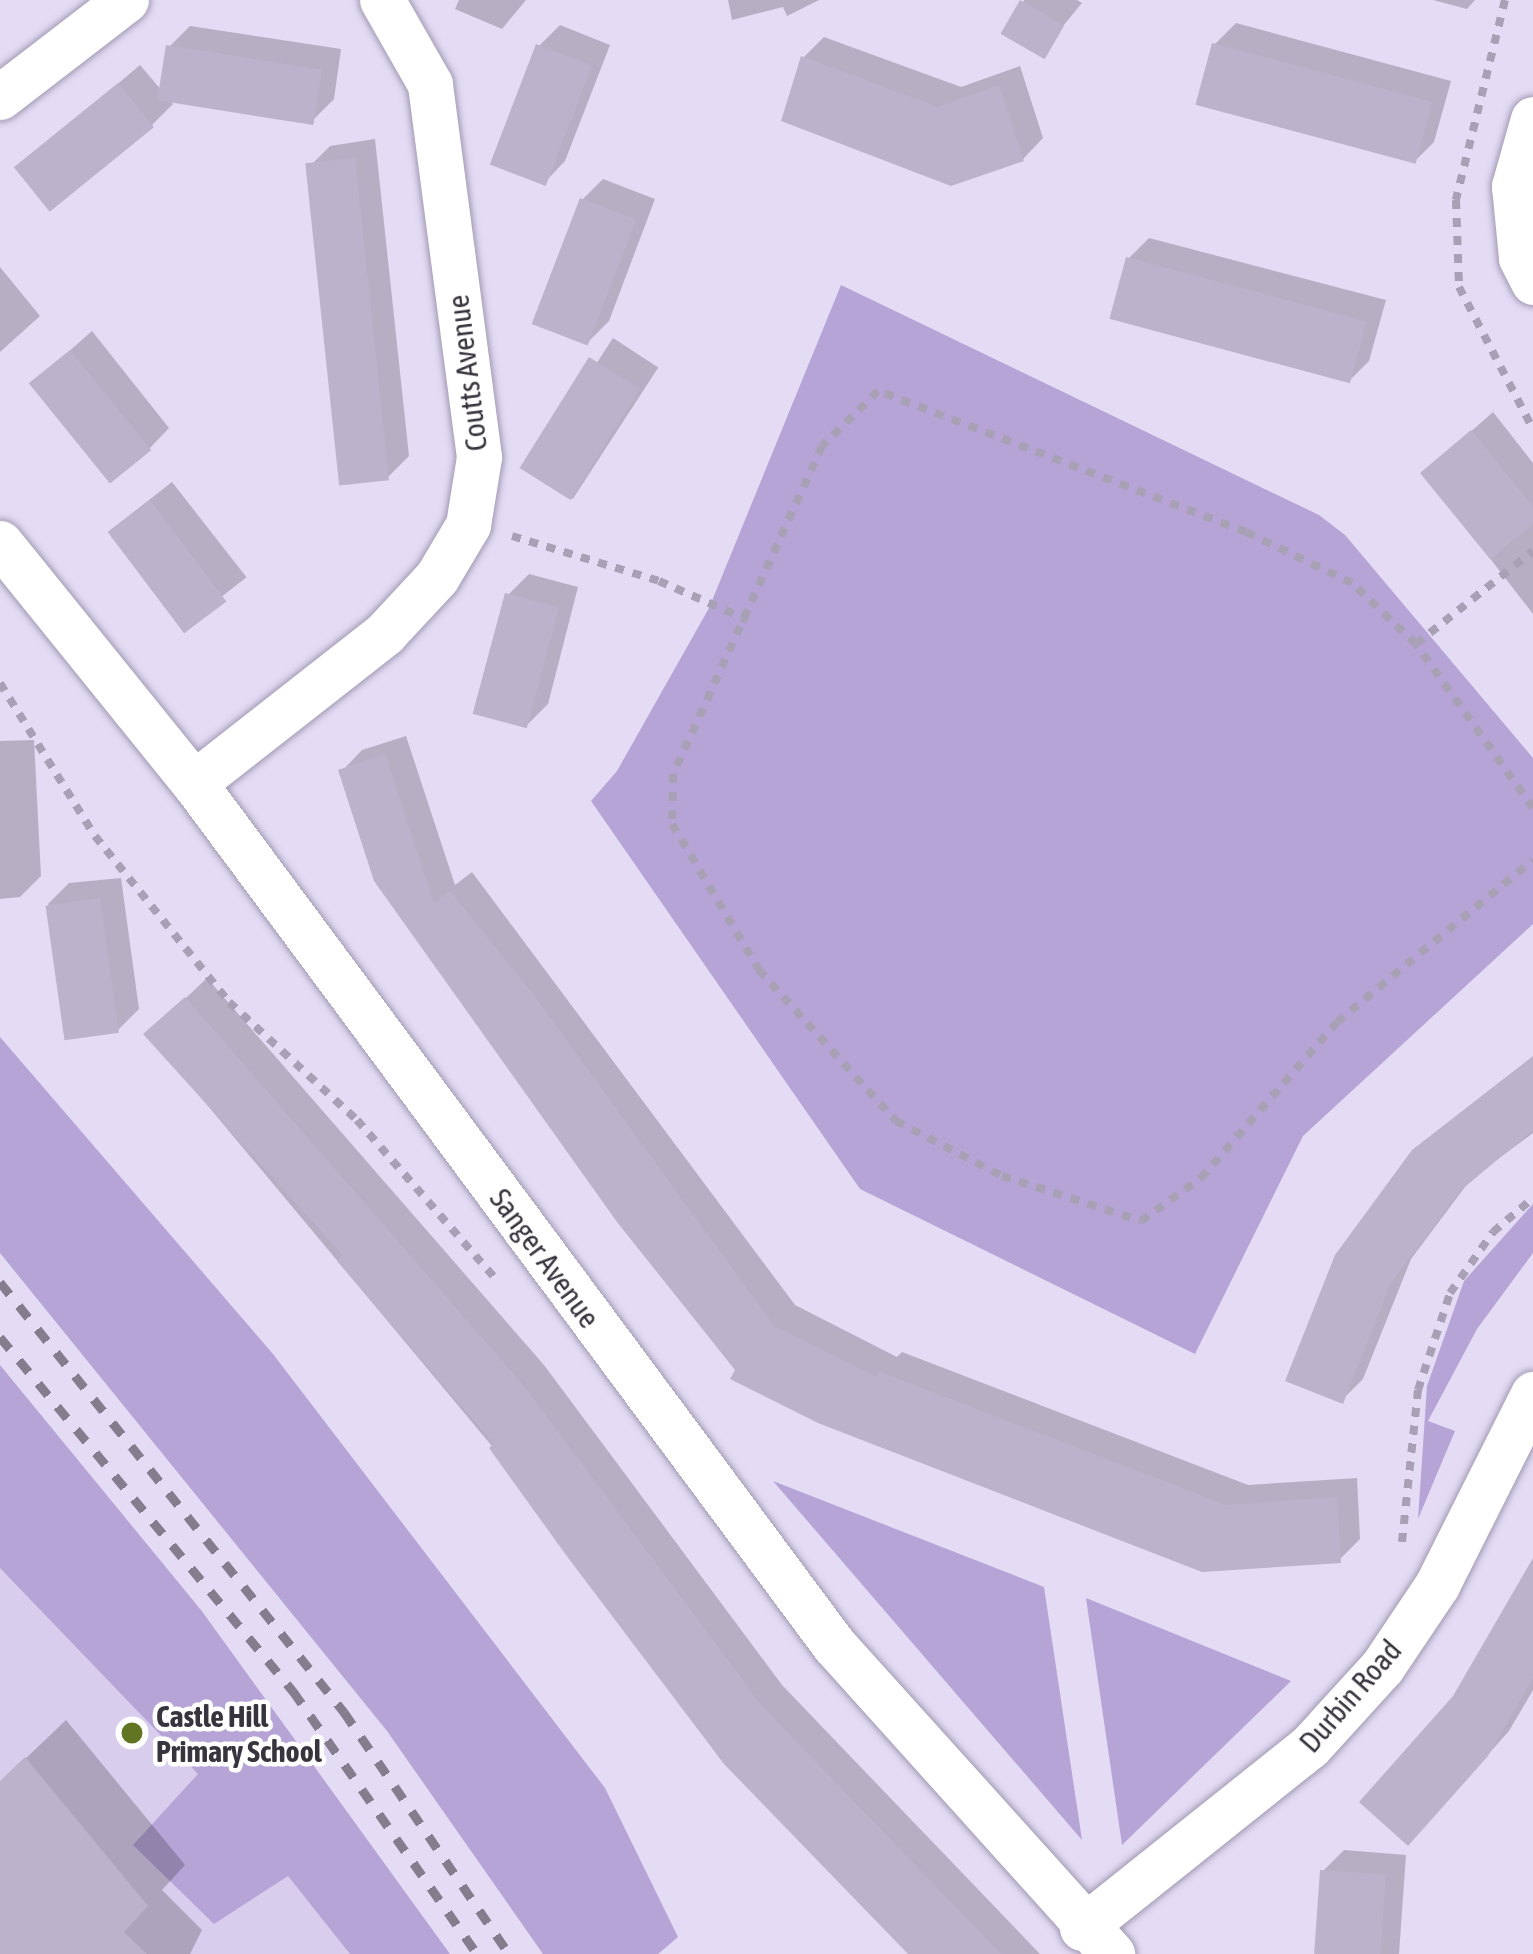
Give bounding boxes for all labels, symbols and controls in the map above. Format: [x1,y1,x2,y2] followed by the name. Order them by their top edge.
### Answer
[440,293,494,453] street label: Coutts Avenue
[483,1181,607,1335] street label: Sanger Avenue
[1291,1632,1409,1760] street label: Durbin Road
[156,1698,322,1768] place label: Castle Hill Primary School
[119,1720,145,1746] marker: Castle Hill Primary School

